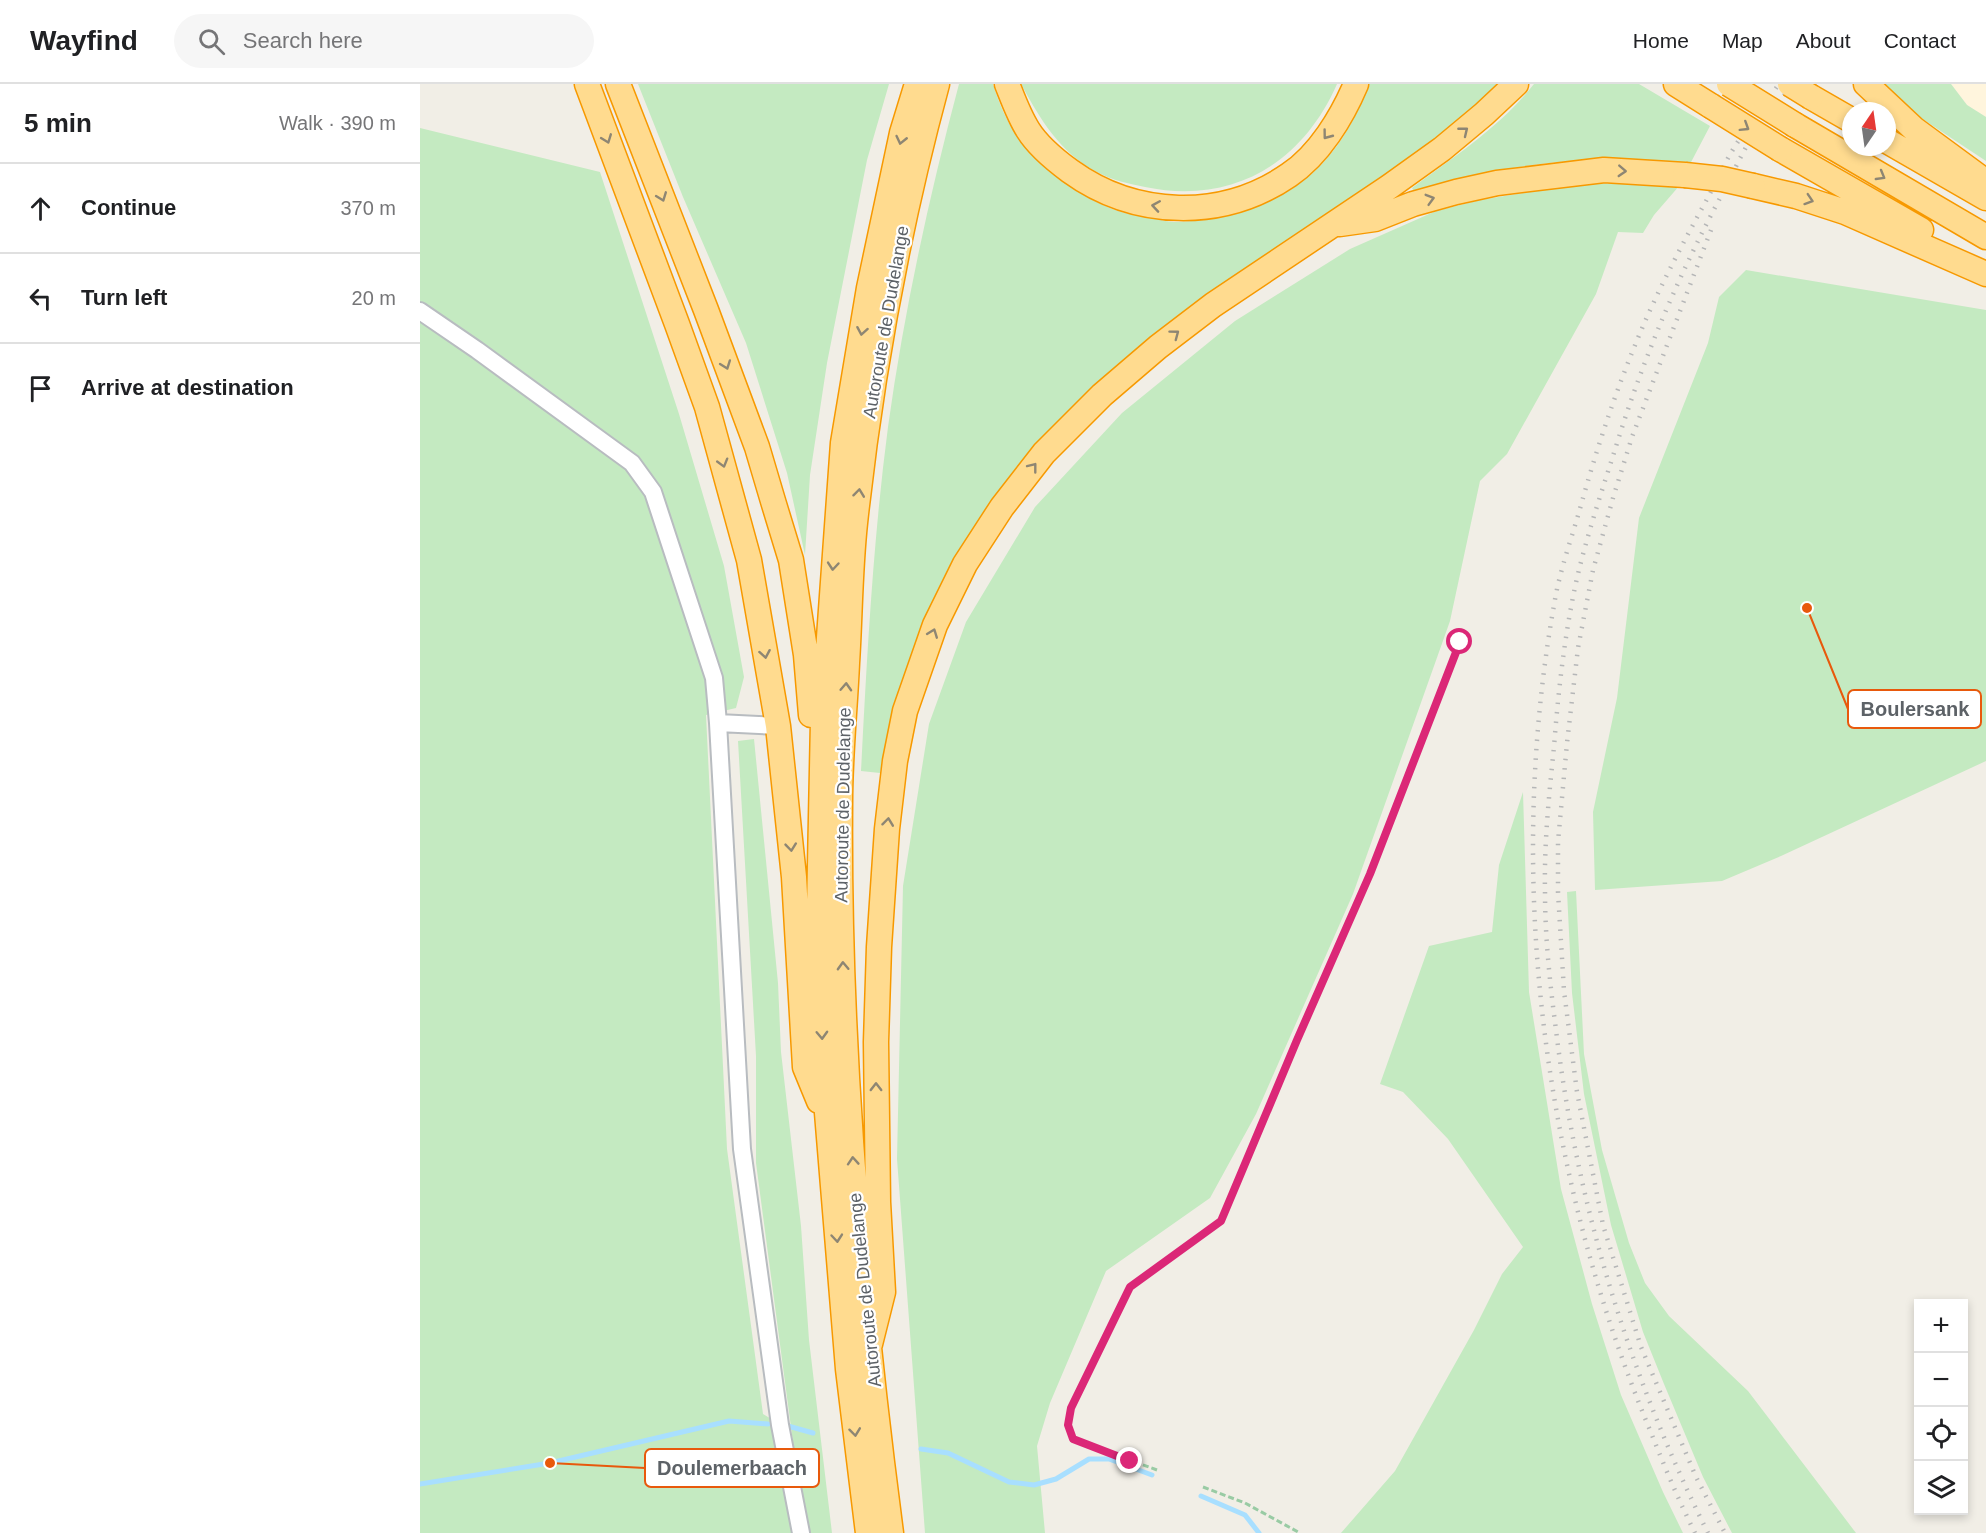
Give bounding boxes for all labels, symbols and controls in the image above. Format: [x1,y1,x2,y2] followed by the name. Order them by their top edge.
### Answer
[174,14,594,68] search box
[30,25,138,56] text: Wayfind
[195,25,228,58] icon: search
[243,28,363,53] text: Search here
[1633,29,1689,52] text: Home
[1722,29,1763,52] text: Map
[1796,29,1851,52] text: About
[1884,29,1956,52] text: Contact
[1842,102,1896,156] north arrow
[24,108,92,138] text: 5 min
[279,112,396,134] text: Walk · 390 m
[1739,120,1749,132] one-way arrow
[1457,127,1468,138] one-way arrow
[1323,128,1334,139] one-way arrow
[600,133,613,144] one-way arrow
[895,135,908,145] one-way arrow
[1617,165,1626,178] one-way arrow
[1875,168,1885,180] one-way arrow
[655,191,667,202] one-way arrow
[24,192,57,225] icon: ahead
[1803,193,1814,205] one-way arrow
[1424,194,1435,206] one-way arrow
[81,195,176,220] text: Continue
[340,197,396,219] text: 370 m
[1152,200,1162,213] one-way arrow
[859,224,913,420] street label: Autoroute de Dudelange
[24,282,57,315] icon: left
[81,285,167,310] text: Turn left
[352,287,396,309] text: 20 m
[856,326,869,336] one-way arrow
[1168,330,1179,341] one-way arrow
[719,359,732,370] one-way arrow
[24,372,57,405] icon: arrive
[81,375,294,400] text: Arrive at destination
[716,457,728,468] one-way arrow
[1026,462,1037,473] one-way arrow
[852,488,865,497] one-way arrow
[827,562,840,571] one-way arrow
[925,628,938,639] one-way arrow
[1446,628,1472,654] route start
[758,648,771,658] one-way arrow
[839,682,852,691] one-way arrow
[1848,690,1981,728] callout: Boulersank
[1861,698,1970,720] text: Boulersank
[831,707,855,903] street label: Autoroute de Dudelange
[881,817,893,826] one-way arrow
[784,842,797,851] one-way arrow
[837,961,849,970] one-way arrow
[816,1031,829,1040] one-way arrow
[870,1083,882,1092] one-way arrow
[847,1156,860,1165] one-way arrow
[845,1192,885,1388] street label: Autoroute de Dudelange
[830,1234,843,1243] one-way arrow
[1914,1299,1968,1515] map controls
[1914,1299,1968,1353] button: +
[1914,1353,1968,1407] button: −
[1914,1407,1968,1461] button: locate
[849,1427,861,1437] one-way arrow
[1116,1447,1142,1473] route end
[645,1449,819,1487] callout: Doulemerbaach
[657,1457,807,1479] text: Doulemerbaach
[1914,1461,1968,1515] button: layers

